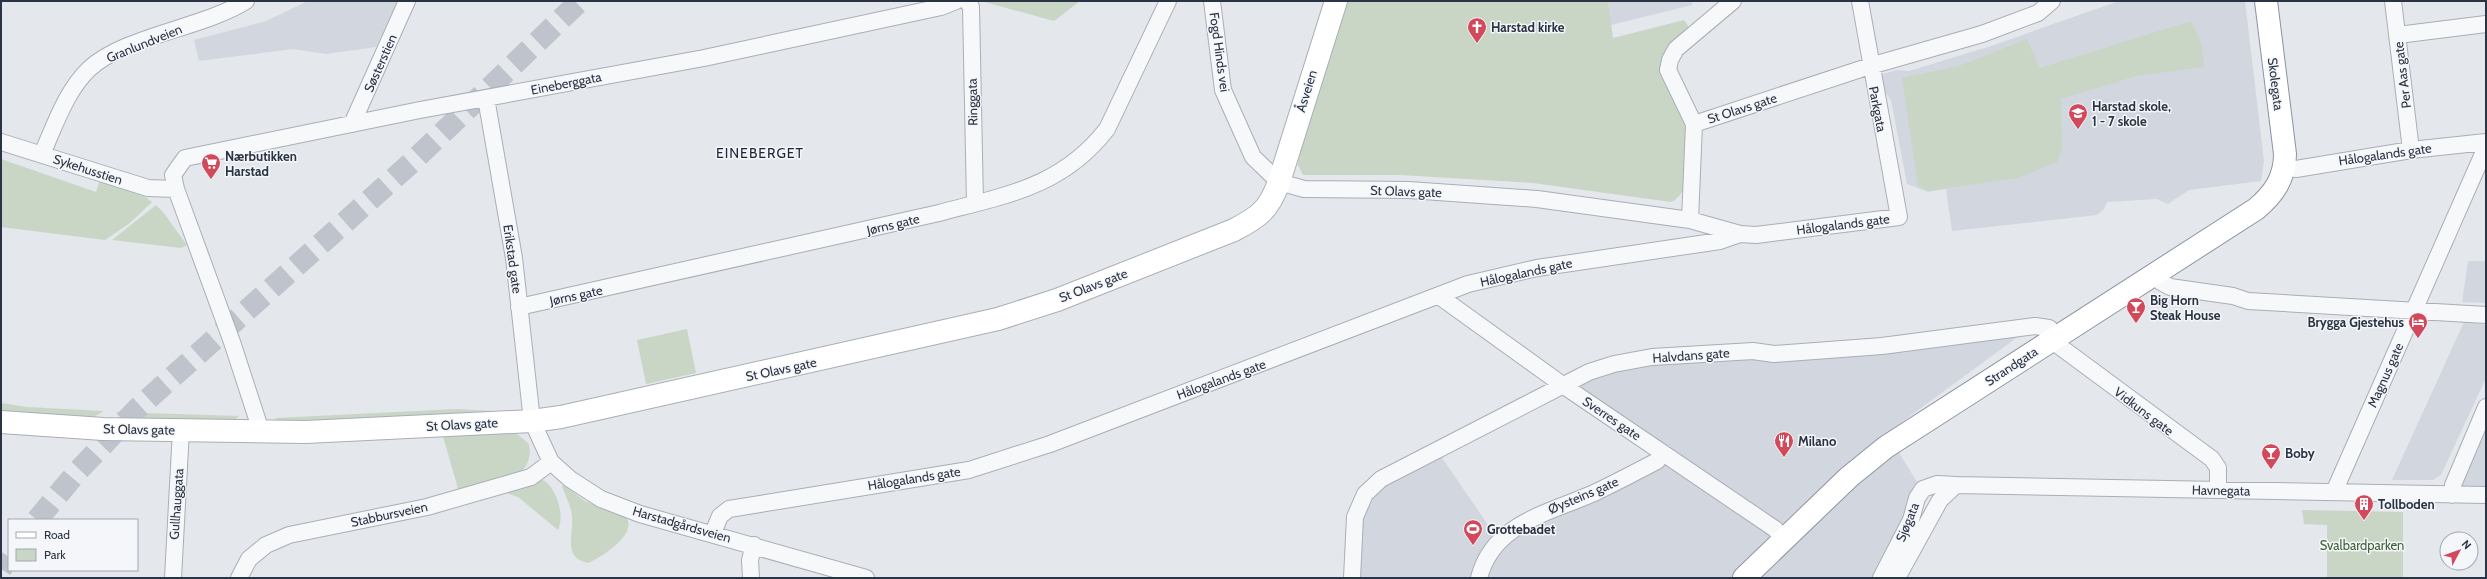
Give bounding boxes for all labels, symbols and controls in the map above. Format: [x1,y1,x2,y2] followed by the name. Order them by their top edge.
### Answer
[1206,11,1234,93] street label: Fogd Hinds vei
[1466,16,1488,44] church icon: Harstad kirke
[1491,19,1565,35] place label: Harstad kirke
[104,21,184,65] street label: Granlundveien
[360,32,400,94] street label: Søsterstien
[2390,40,2414,109] street label: Per Aas gate
[2265,57,2287,112] street label: Skolegata
[529,68,603,98] street label: Eineberggata
[1291,68,1320,114] street label: Åsveien
[964,77,980,126] street label: Ringgata
[1866,85,1890,134] street label: Parkgata
[1705,89,1779,127] street label: St Olavs gate
[2092,98,2171,129] place label: Harstad skole, 1 - 7 skole
[2067,102,2089,130] school or university icon: Harstad skole, 1 - 7 skole
[2337,140,2433,168] street label: Hålogalands gate
[716,144,804,162] district label: EINEBERGET
[225,148,297,179] place label: Nærbutikken Harstad
[51,150,125,188] street label: Sykehusstien
[200,152,222,180] supermarket icon: Nærbutikken Harstad
[1370,182,1443,200] street label: St Olavs gate
[864,210,921,238] street label: Jørns gate
[1795,210,1891,238] street label: Hålogalands gate
[500,223,526,295] street label: Erikstad gate
[1478,254,1574,290] street label: Hålogalands gate
[1057,265,1130,305] street label: St Olavs gate
[547,282,604,309] street label: Jørns gate
[2150,292,2221,323] place label: Big Horn Steak House
[2125,296,2147,324] bar icon: Big Horn Steak House
[2407,311,2429,339] hotel icon: Brygga Gjestehus
[2308,314,2404,330] place label: Brygga Gjestehus
[2364,340,2407,410] street label: Magnus gate
[1982,343,2041,389] street label: Strandgata
[1652,344,1730,366] street label: Halvdans gate
[744,354,818,384] street label: St Olavs gate
[1174,355,1268,403] street label: Hålogalands gate
[2111,383,2177,439] street label: Vidkuns gate
[1580,393,1644,444] street label: Sverres gate
[426,414,499,434] street label: St Olavs gate
[103,420,175,438] street label: St Olavs gate
[1773,430,1795,458] restaurant icon: Milano
[1798,433,1837,449] place label: Milano
[2260,442,2282,470] bar icon: Boby
[2285,445,2315,461] place label: Boby
[866,463,962,493] street label: Hålogalands gate
[166,467,187,540] street label: Gullhauggata
[1545,473,1621,517] street label: Øysteins gate
[2192,481,2251,499] street label: Havnegata
[2353,493,2375,521] building icon: Tollboden
[2378,496,2435,512] place label: Tollboden
[349,498,429,530] street label: Stabbursveien
[1892,499,1923,544] street label: Sjøgata
[631,502,733,546] street label: Harstadgårdsveien
[1462,518,1484,546] sports icon: Grottebadet
[8,519,138,571] legend
[1487,521,1556,537] place label: Grottebadet
[44,527,70,542] text: Road
[2439,531,2479,571] north arrow
[2320,537,2404,553] park label: Svalbardparken
[2459,537,2474,552] text: N
[44,547,66,562] text: Park

